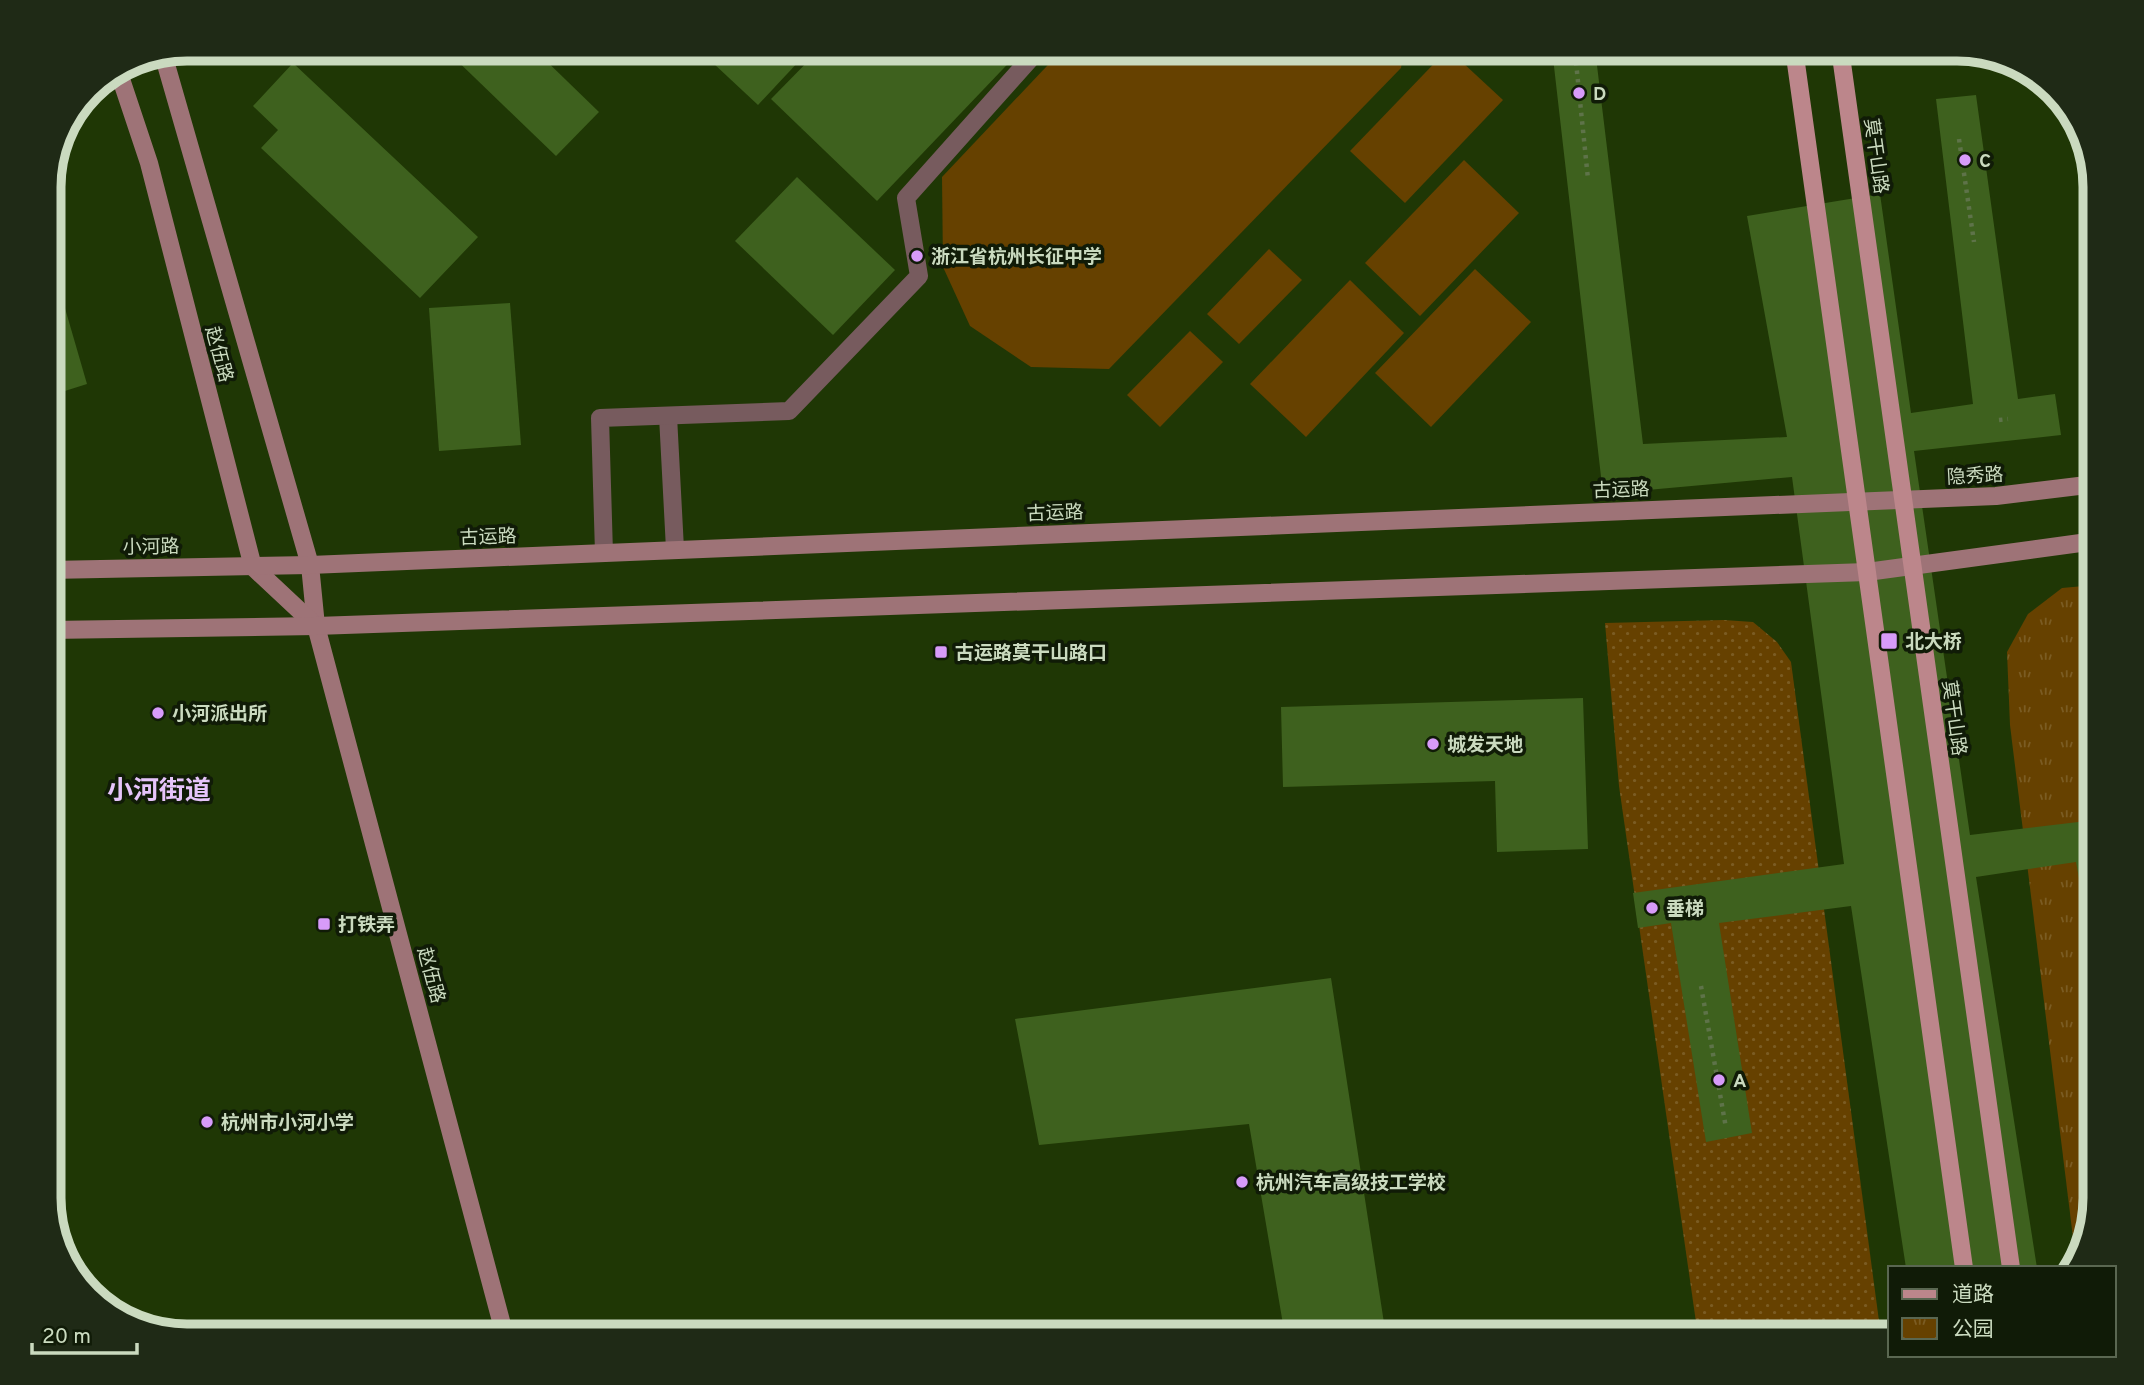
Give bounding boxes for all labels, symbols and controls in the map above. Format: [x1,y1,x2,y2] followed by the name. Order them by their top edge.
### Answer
[1593,83,1607,107] place label: D
[1571,85,1587,101] marker: D
[1858,117,1892,196] street label: 莫干山路
[1979,150,1991,174] place label: C
[1957,152,1973,168] marker: C
[931,246,1102,270] place label: 浙江省杭州长征中学
[909,248,925,264] marker: 浙江省杭州长征中学
[199,324,237,385] street label: 赵伍路
[1946,464,2004,490] street label: 隐秀路
[1592,478,1650,504] street label: 古运路
[1026,501,1084,527] street label: 古运路
[459,525,517,551] street label: 古运路
[122,536,180,560] street label: 小河路
[1879,631,1899,651] marker: 北大桥
[1905,631,1962,655] place label: 北大桥
[955,642,1107,666] place label: 古运路莫干山路口
[933,644,949,660] marker: 古运路莫干山路口
[1936,679,1970,758] street label: 莫干山路
[172,703,267,727] place label: 小河派出所
[150,705,166,721] marker: 小河派出所
[1447,734,1523,758] place label: 城发天地
[1425,736,1441,752] marker: 城发天地
[107,776,211,809] district label: 小河街道
[1666,898,1704,922] place label: 垂梯
[1644,900,1660,916] marker: 垂梯
[338,914,395,938] place label: 打铁弄
[316,916,332,932] marker: 打铁弄
[411,945,449,1006] street label: 赵伍路
[1733,1070,1747,1094] place label: A
[1711,1072,1727,1088] marker: A
[221,1112,354,1136] place label: 杭州市小河小学
[199,1114,215,1130] marker: 杭州市小河小学
[1256,1172,1446,1196] place label: 杭州汽车高级技工学校
[1234,1174,1250,1190] marker: 杭州汽车高级技工学校
[1888,1266,2116,1357] legend
[1952,1282,1994,1309] text: 道路
[32,1312,136,1356] scale bar
[1952,1317,1994,1344] text: 公园
[42,1324,91,1351] text: 20 m

